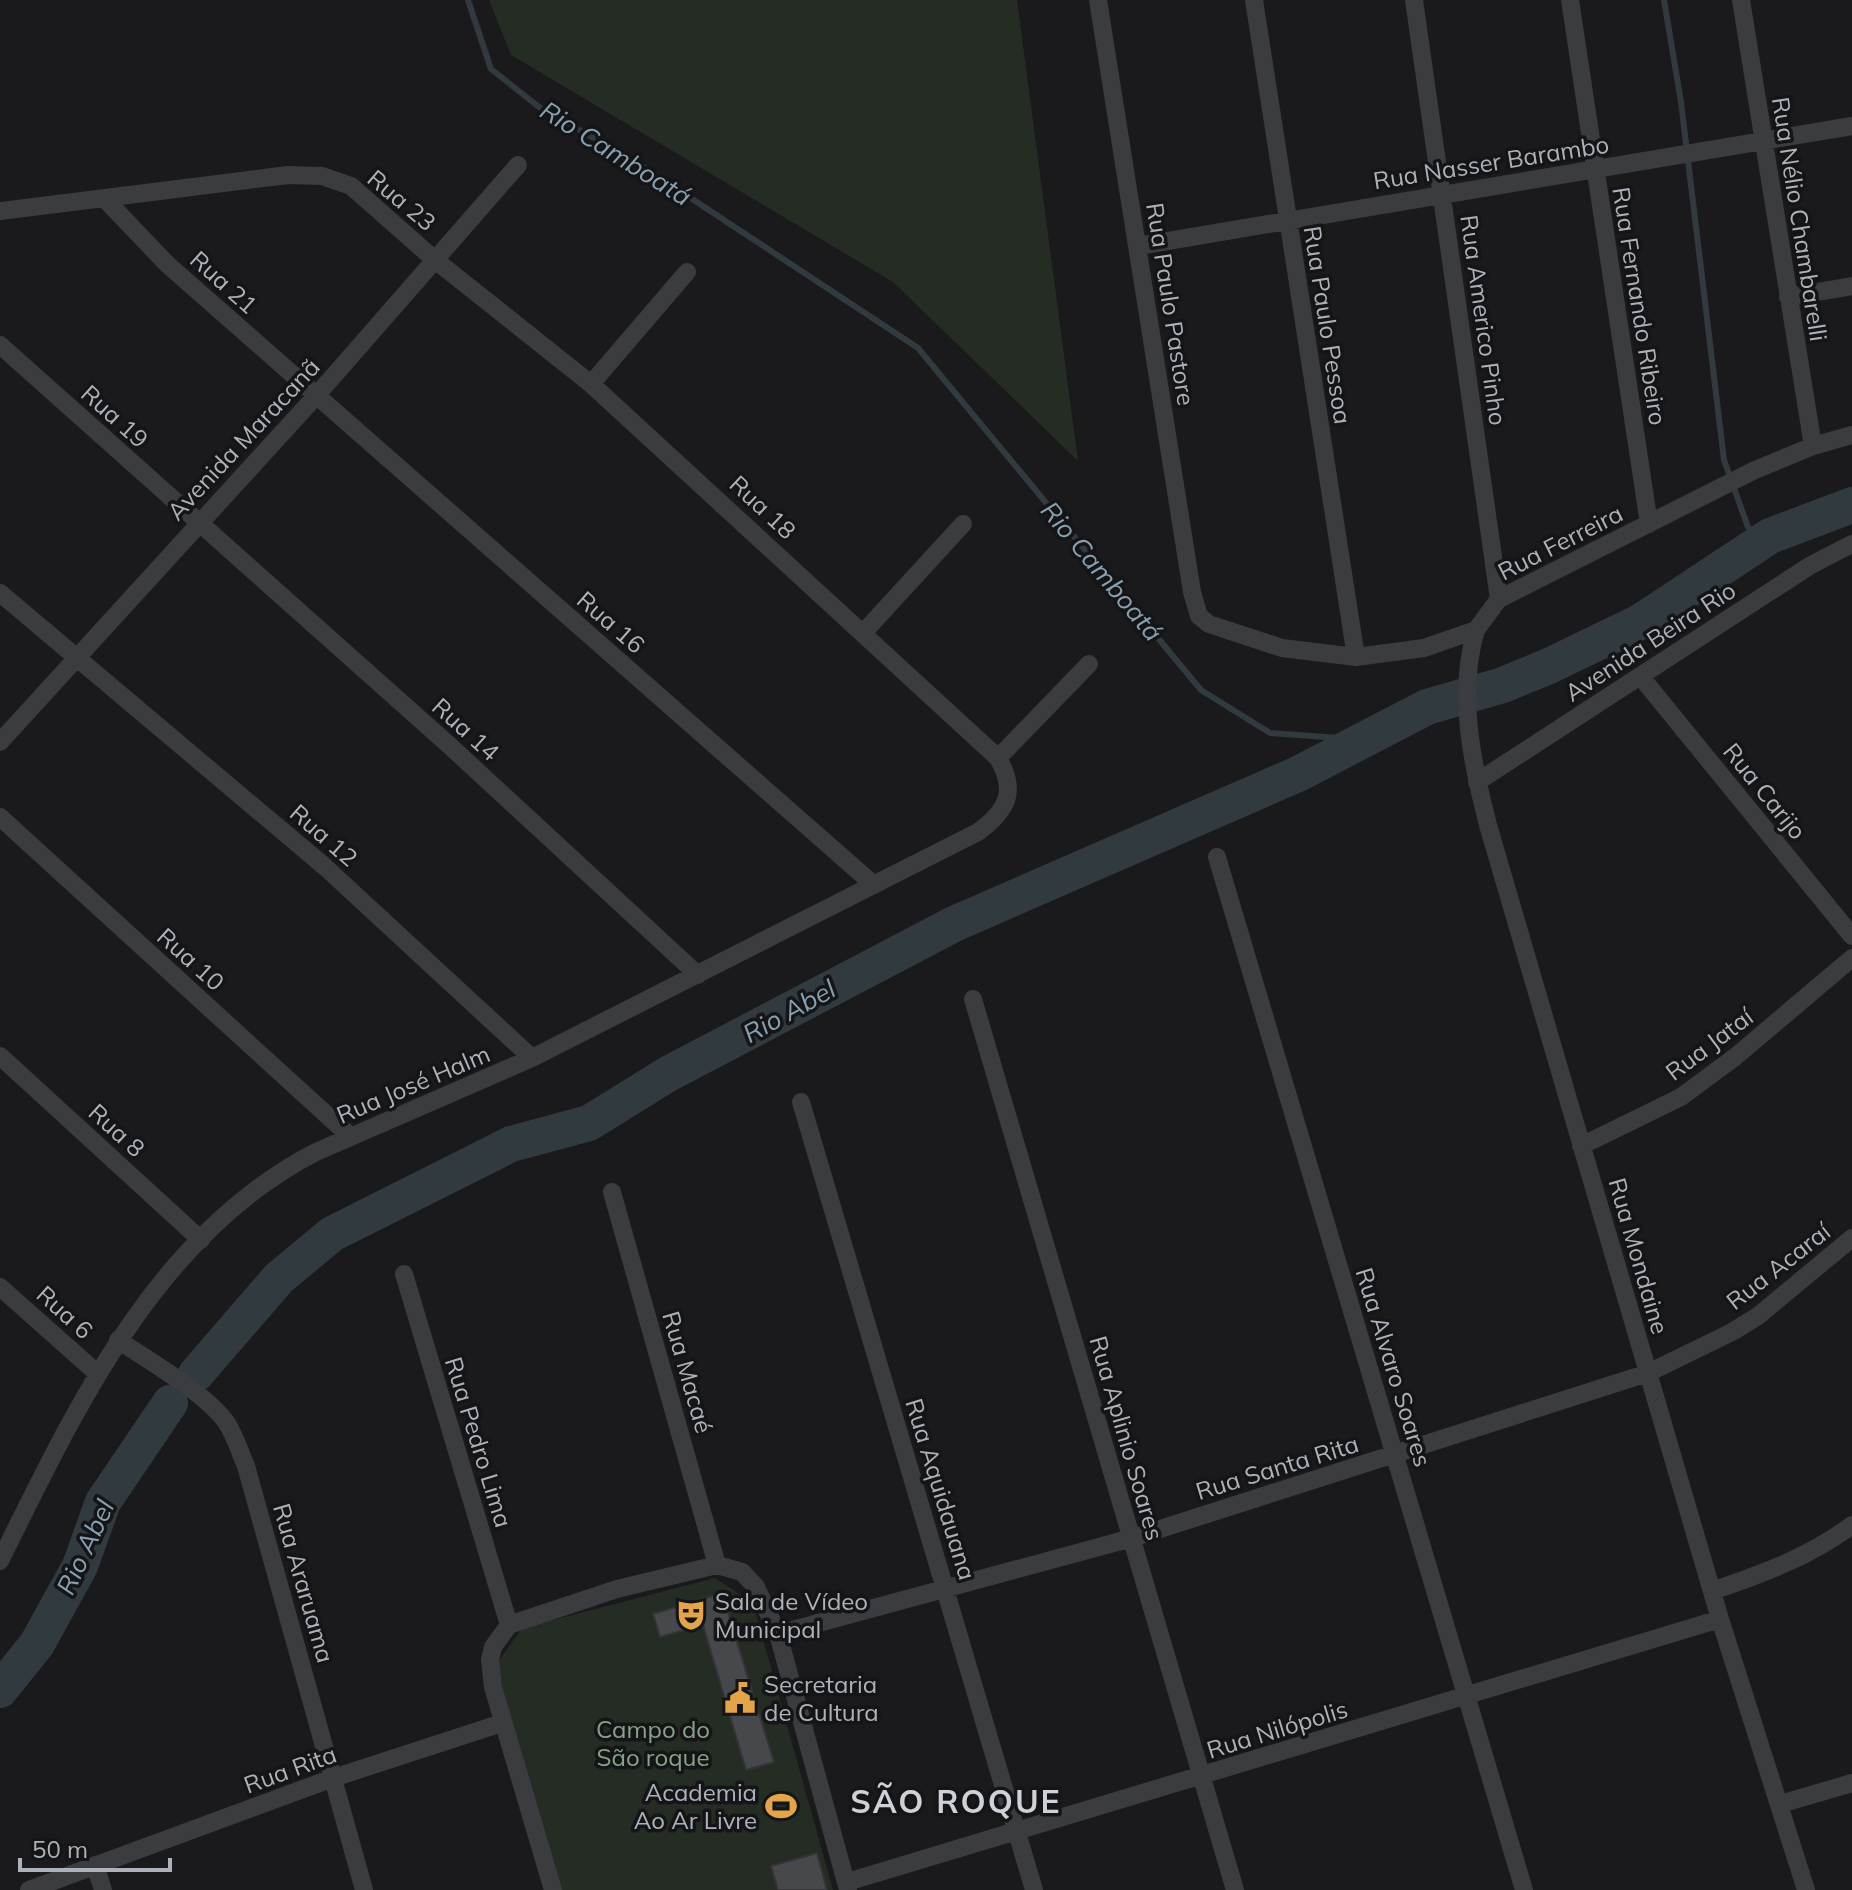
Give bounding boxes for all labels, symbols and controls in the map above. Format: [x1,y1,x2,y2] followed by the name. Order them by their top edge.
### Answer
[534,93,698,213] water label: Rio Camboatá
[1766,95,1834,343] street label: Rua Nélio Chambarelli
[1371,129,1611,195] street label: Rua Nasser Barambo
[362,163,442,237] street label: Rua 23
[1606,185,1674,427] street label: Rua Fernando Ribeiro
[1140,200,1202,408] street label: Rua Paulo Pastore
[1454,213,1514,427] street label: Rua Americo Pinho
[1298,224,1358,426] street label: Rua Paulo Pessoa
[184,244,264,320] street label: Rua 21
[160,352,326,526] street label: Avenida Maracanã
[75,378,155,454] street label: Rua 19
[724,469,802,545] street label: Rua 18
[1034,494,1170,648] water label: Rio Camboatá
[1492,498,1628,586] street label: Rua Ferreira
[1559,575,1741,707] street label: Avenida Beira Rio
[571,584,651,660] street label: Rua 16
[426,691,506,767] street label: Rua 14
[1717,737,1813,845] street label: Rua Carijo
[284,797,364,873] street label: Rua 12
[151,921,231,997] street label: Rua 10
[737,972,842,1050] water label: Rio Abel
[1659,1001,1760,1087] street label: Rua Jataí
[332,1038,494,1130] street label: Rua José Halm
[83,1097,151,1163] street label: Rua 8
[1602,1174,1676,1338] street label: Rua Mondaine
[1720,1215,1837,1316] street label: Rua Acaraí
[1349,1264,1439,1470] street label: Rua Alvaro Soares
[31,1279,99,1345] street label: Rua 6
[656,1308,720,1436] street label: Rua Macaé
[1084,1332,1170,1544] street label: Rua Aplinio Soares
[439,1353,519,1531] street label: Rua Pedro Lima
[899,1395,983,1583] street label: Rua Aquidauana
[1192,1428,1362,1506] street label: Rua Santa Rita
[49,1494,122,1600] water label: Rio Abel
[267,1500,341,1666] street label: Rua Araruama
[715,1586,868,1644] place label: Sala de Vídeo Municipal
[674,1598,708,1632] theatre icon: Sala de Vídeo Municipal
[764,1669,879,1727] place label: Secretaria de Cultura
[723,1681,757,1715] public building icon: Secretaria de Cultura
[1203,1693,1351,1765] street label: Rua Nilópolis
[596,1714,710,1772] park label: Campo do São roque
[240,1738,340,1800] street label: Rua Rita
[634,1777,757,1835] place label: Academia Ao Ar Livre
[850,1781,1062,1821] district label: SÃO ROQUE
[764,1789,798,1823] sports icon: Academia Ao Ar Livre
[20,1822,170,1872] scale bar
[32,1834,88,1864] text: 50 m

